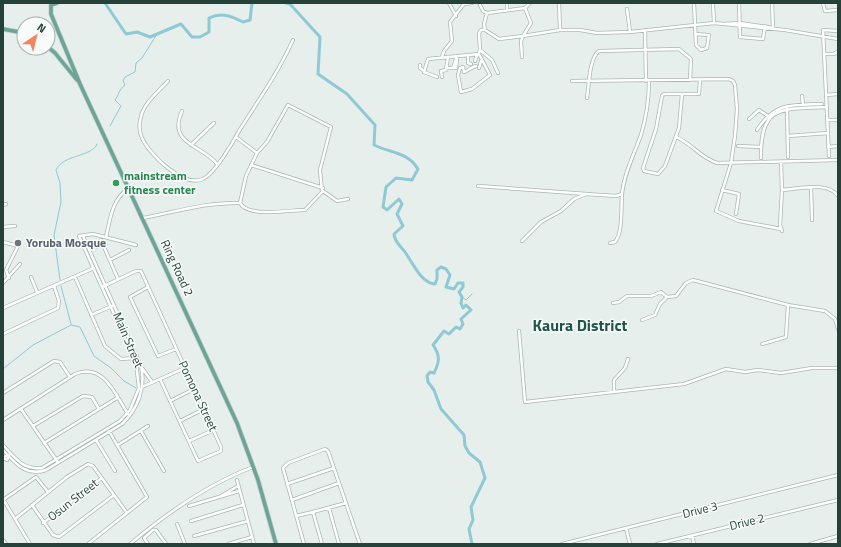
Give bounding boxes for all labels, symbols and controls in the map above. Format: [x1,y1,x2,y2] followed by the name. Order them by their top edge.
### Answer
[16,16,56,56] north arrow
[34,19,49,37] text: N
[124,166,196,199] place label: mainstream fitness center
[111,178,121,188] marker: mainstream fitness center
[26,233,106,252] place label: Yoruba Mosque
[156,236,199,299] street label: Ring Road 2
[13,238,23,248] marker: Yoruba Mosque
[108,309,149,371] street label: Main Street
[533,313,628,337] district label: Kaura District
[174,357,223,435] street label: Pomona Street
[43,473,103,526] street label: Osun Street
[680,496,719,523] street label: Drive 3
[727,508,766,535] street label: Drive 2

